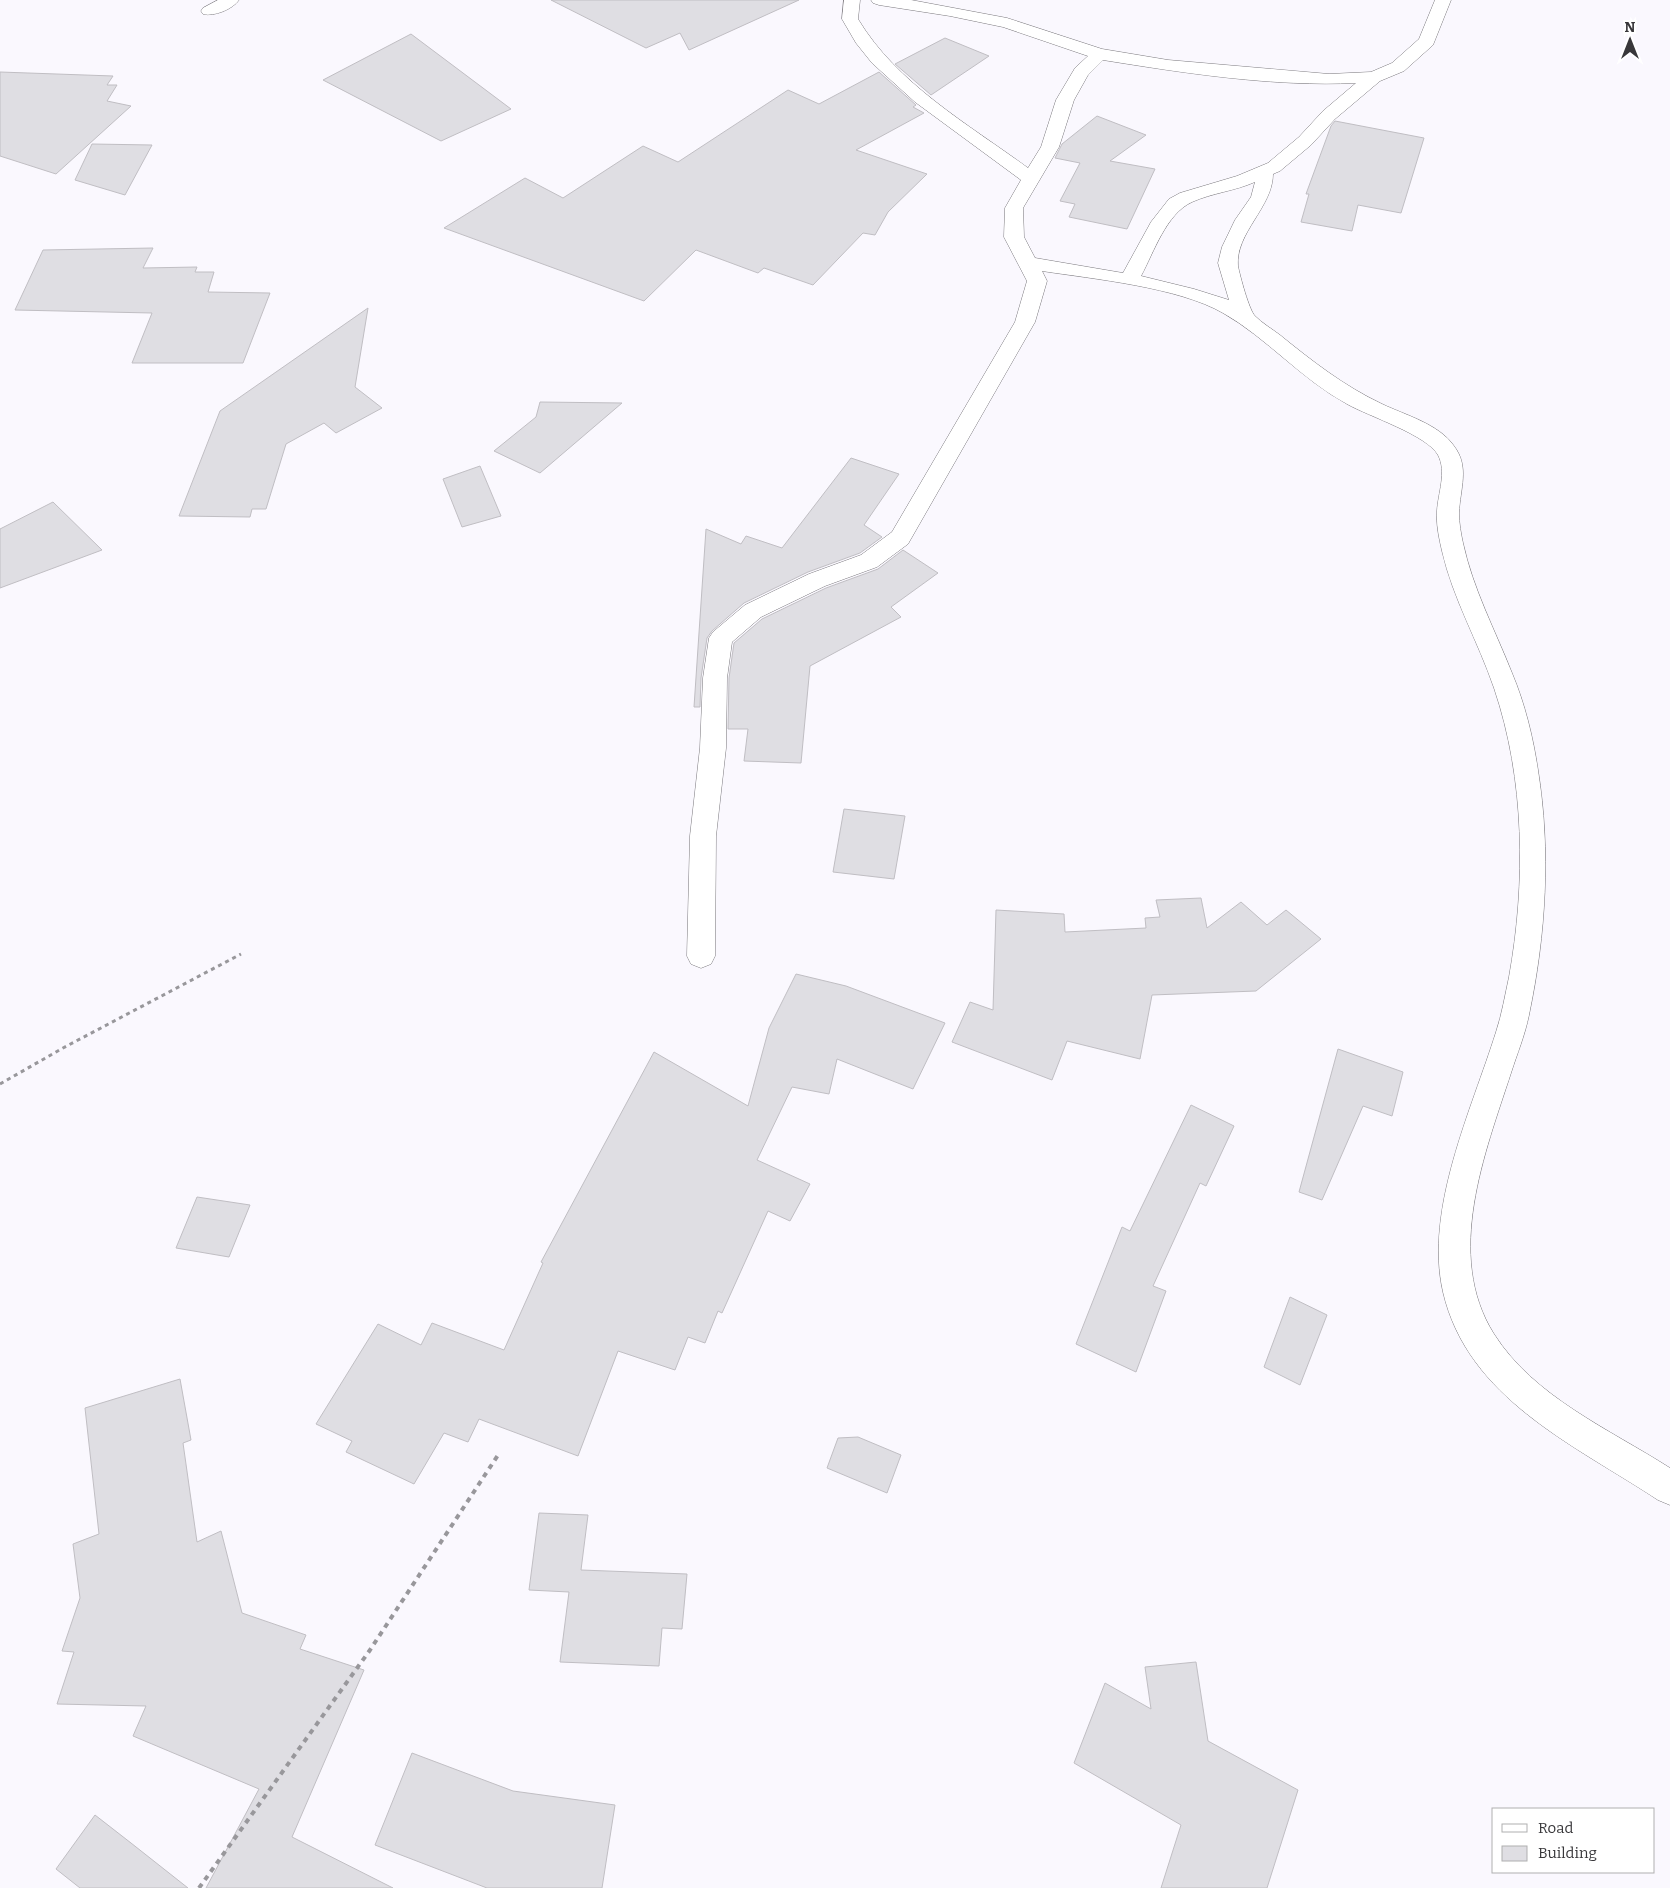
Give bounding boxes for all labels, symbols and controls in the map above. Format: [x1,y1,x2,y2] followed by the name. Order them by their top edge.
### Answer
[1605,15,1655,65] north arrow
[1625,19,1636,36] text: N
[1492,1808,1655,1873] legend
[1538,1819,1573,1837] text: Road
[1538,1844,1597,1862] text: Building

